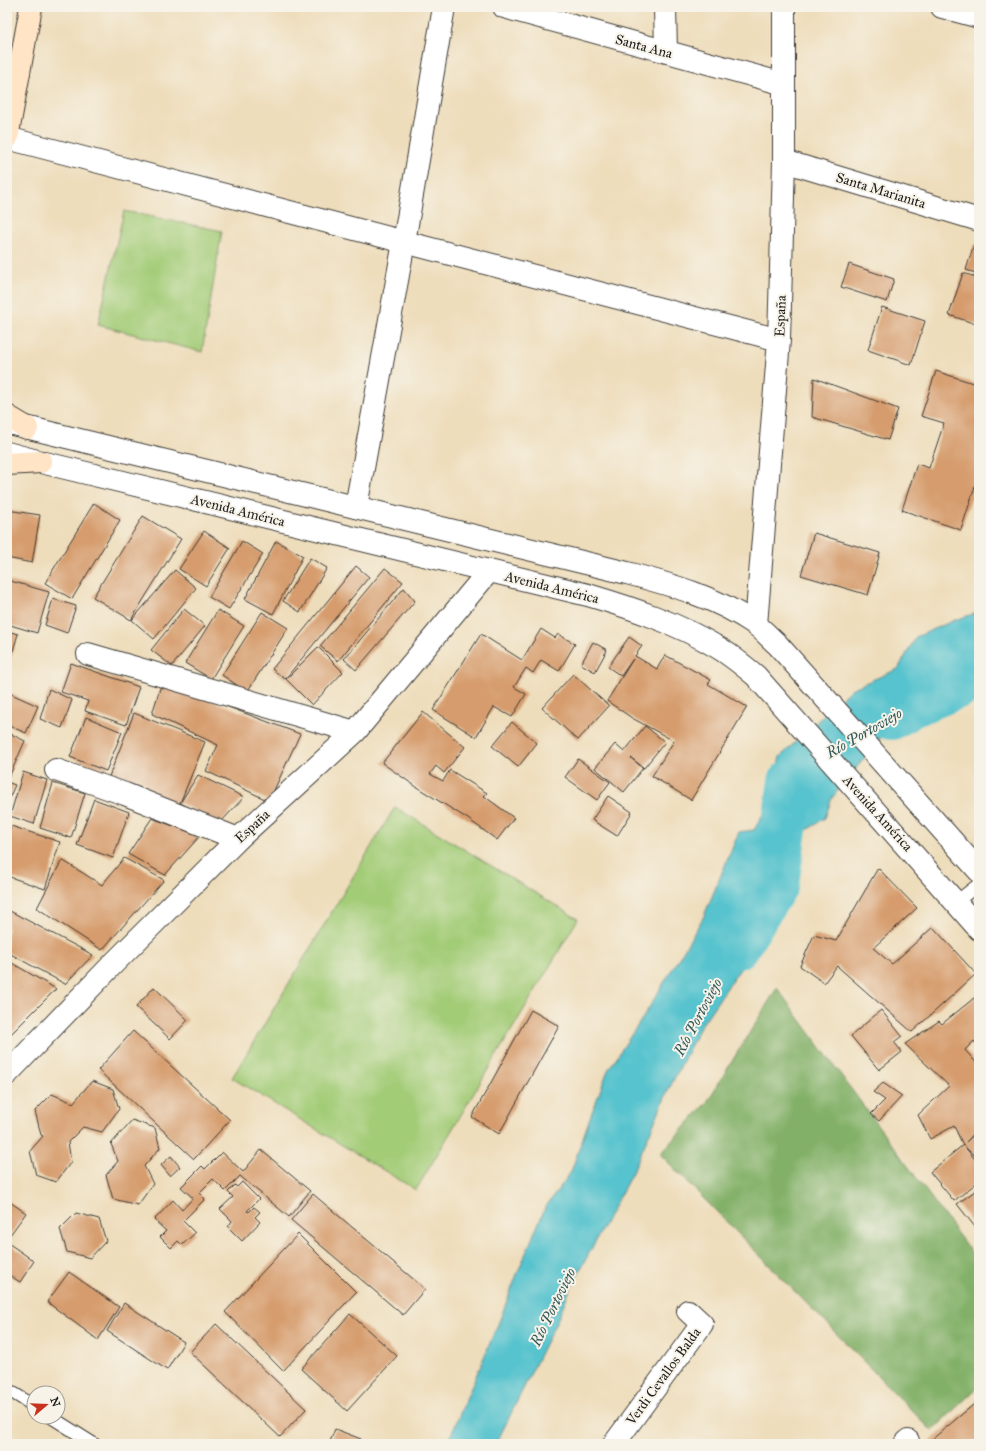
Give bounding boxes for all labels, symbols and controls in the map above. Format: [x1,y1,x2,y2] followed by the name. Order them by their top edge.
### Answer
[614,31,674,62] street label: Santa Ana
[834,169,928,212] street label: Santa Marianita
[771,295,790,337] street label: España
[188,490,287,530] street label: Avenida América
[502,567,601,607] street label: Avenida América
[822,704,905,762] water label: Río Portoviejo
[838,771,916,855] street label: Avenida América
[231,806,273,847] street label: España
[670,975,726,1060] water label: Río Portoviejo
[526,1265,580,1350] water label: Río Portoviejo
[622,1324,704,1429] street label: Verdi Cevallos Balda
[26,1385,66,1425] north arrow
[47,1395,63,1409] text: N

